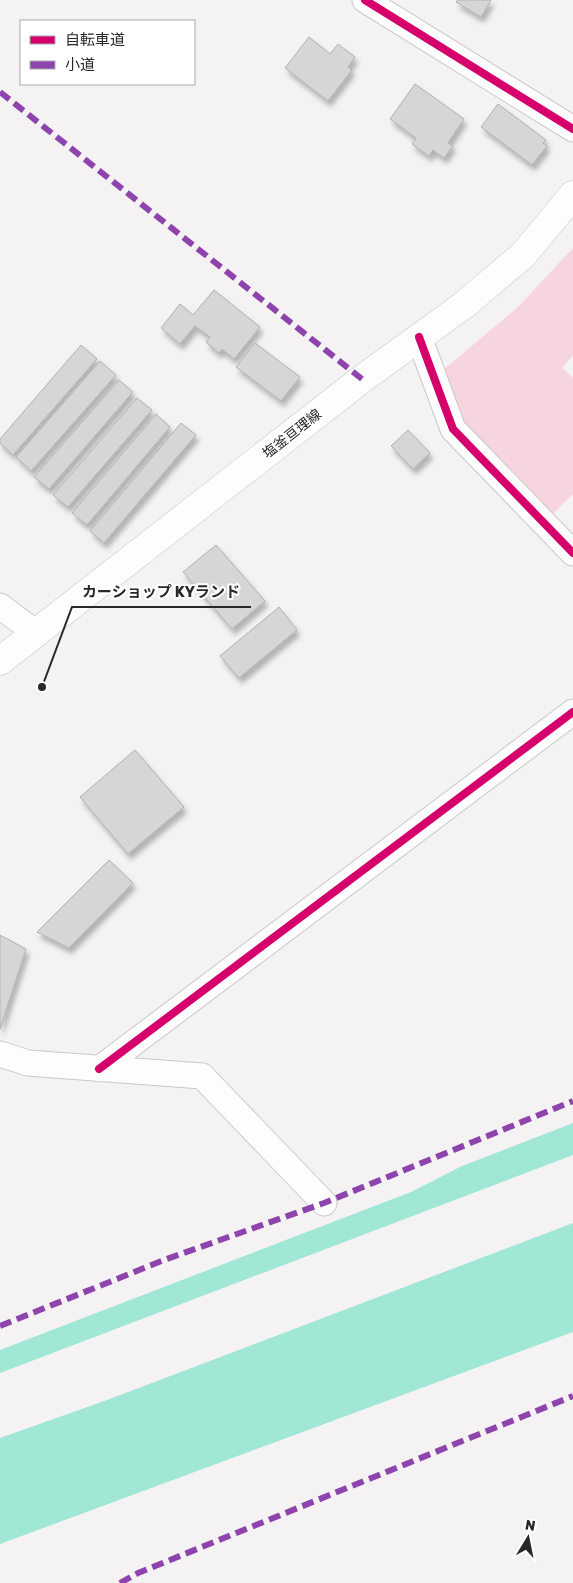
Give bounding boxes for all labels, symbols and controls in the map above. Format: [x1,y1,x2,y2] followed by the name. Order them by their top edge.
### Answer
[20,20,195,85] legend
[65,31,125,49] text: 自転車道
[65,56,95,74] text: 小道
[259,406,325,462] street label: 塩釜亘理線
[72,577,251,607] callout: カーショップ KYランド
[82,583,240,601] text: カーショップ KYランド
[503,1513,553,1563] north arrow
[524,1516,537,1535] text: N

